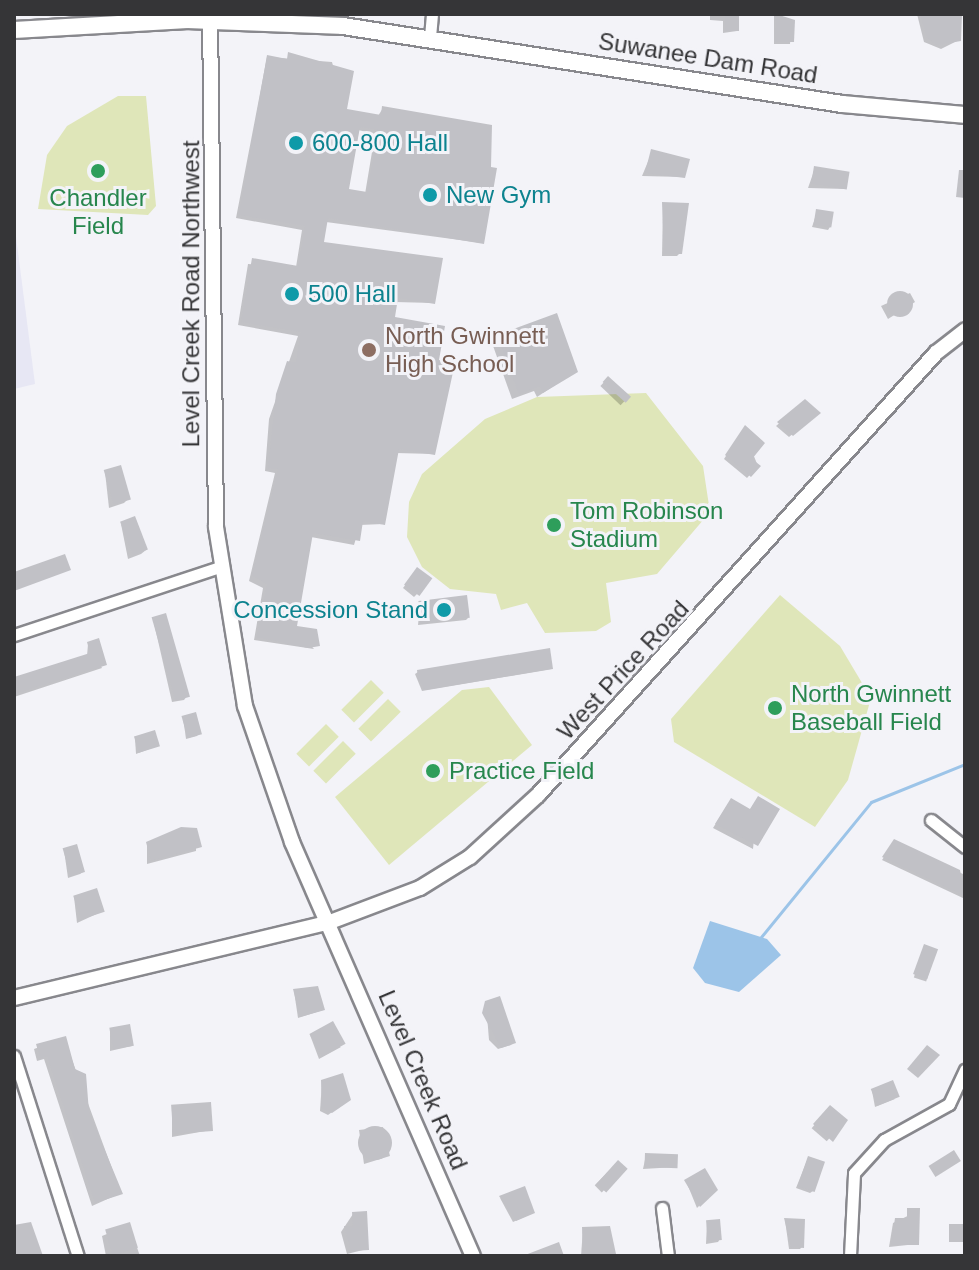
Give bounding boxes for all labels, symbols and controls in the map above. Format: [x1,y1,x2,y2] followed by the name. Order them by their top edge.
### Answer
[596,26,820,90] street label: Suwanee Dam Road
[312,129,448,157] place label: 600-800 Hall
[287,134,305,152] marker: 600-800 Hall
[177,141,205,447] street label: Level Creek Road Northwest
[89,162,107,180] marker: Chandler Field
[446,181,551,209] place label: New Gym
[49,184,147,240] place label: Chandler Field
[421,186,439,204] marker: New Gym
[308,280,396,308] place label: 500 Hall
[283,285,301,303] marker: 500 Hall
[385,322,545,378] place label: North Gwinnett High School
[360,341,378,359] marker: North Gwinnett High School
[570,497,723,553] place label: Tom Robinson Stadium
[545,516,563,534] marker: Tom Robinson Stadium
[551,594,695,746] street label: West Price Road
[233,596,428,624] place label: Concession Stand
[435,601,453,619] marker: Concession Stand
[791,680,951,736] place label: North Gwinnett Baseball Field
[766,699,784,717] marker: North Gwinnett Baseball Field
[449,757,594,785] place label: Practice Field
[424,762,442,780] marker: Practice Field
[372,986,474,1174] street label: Level Creek Road

